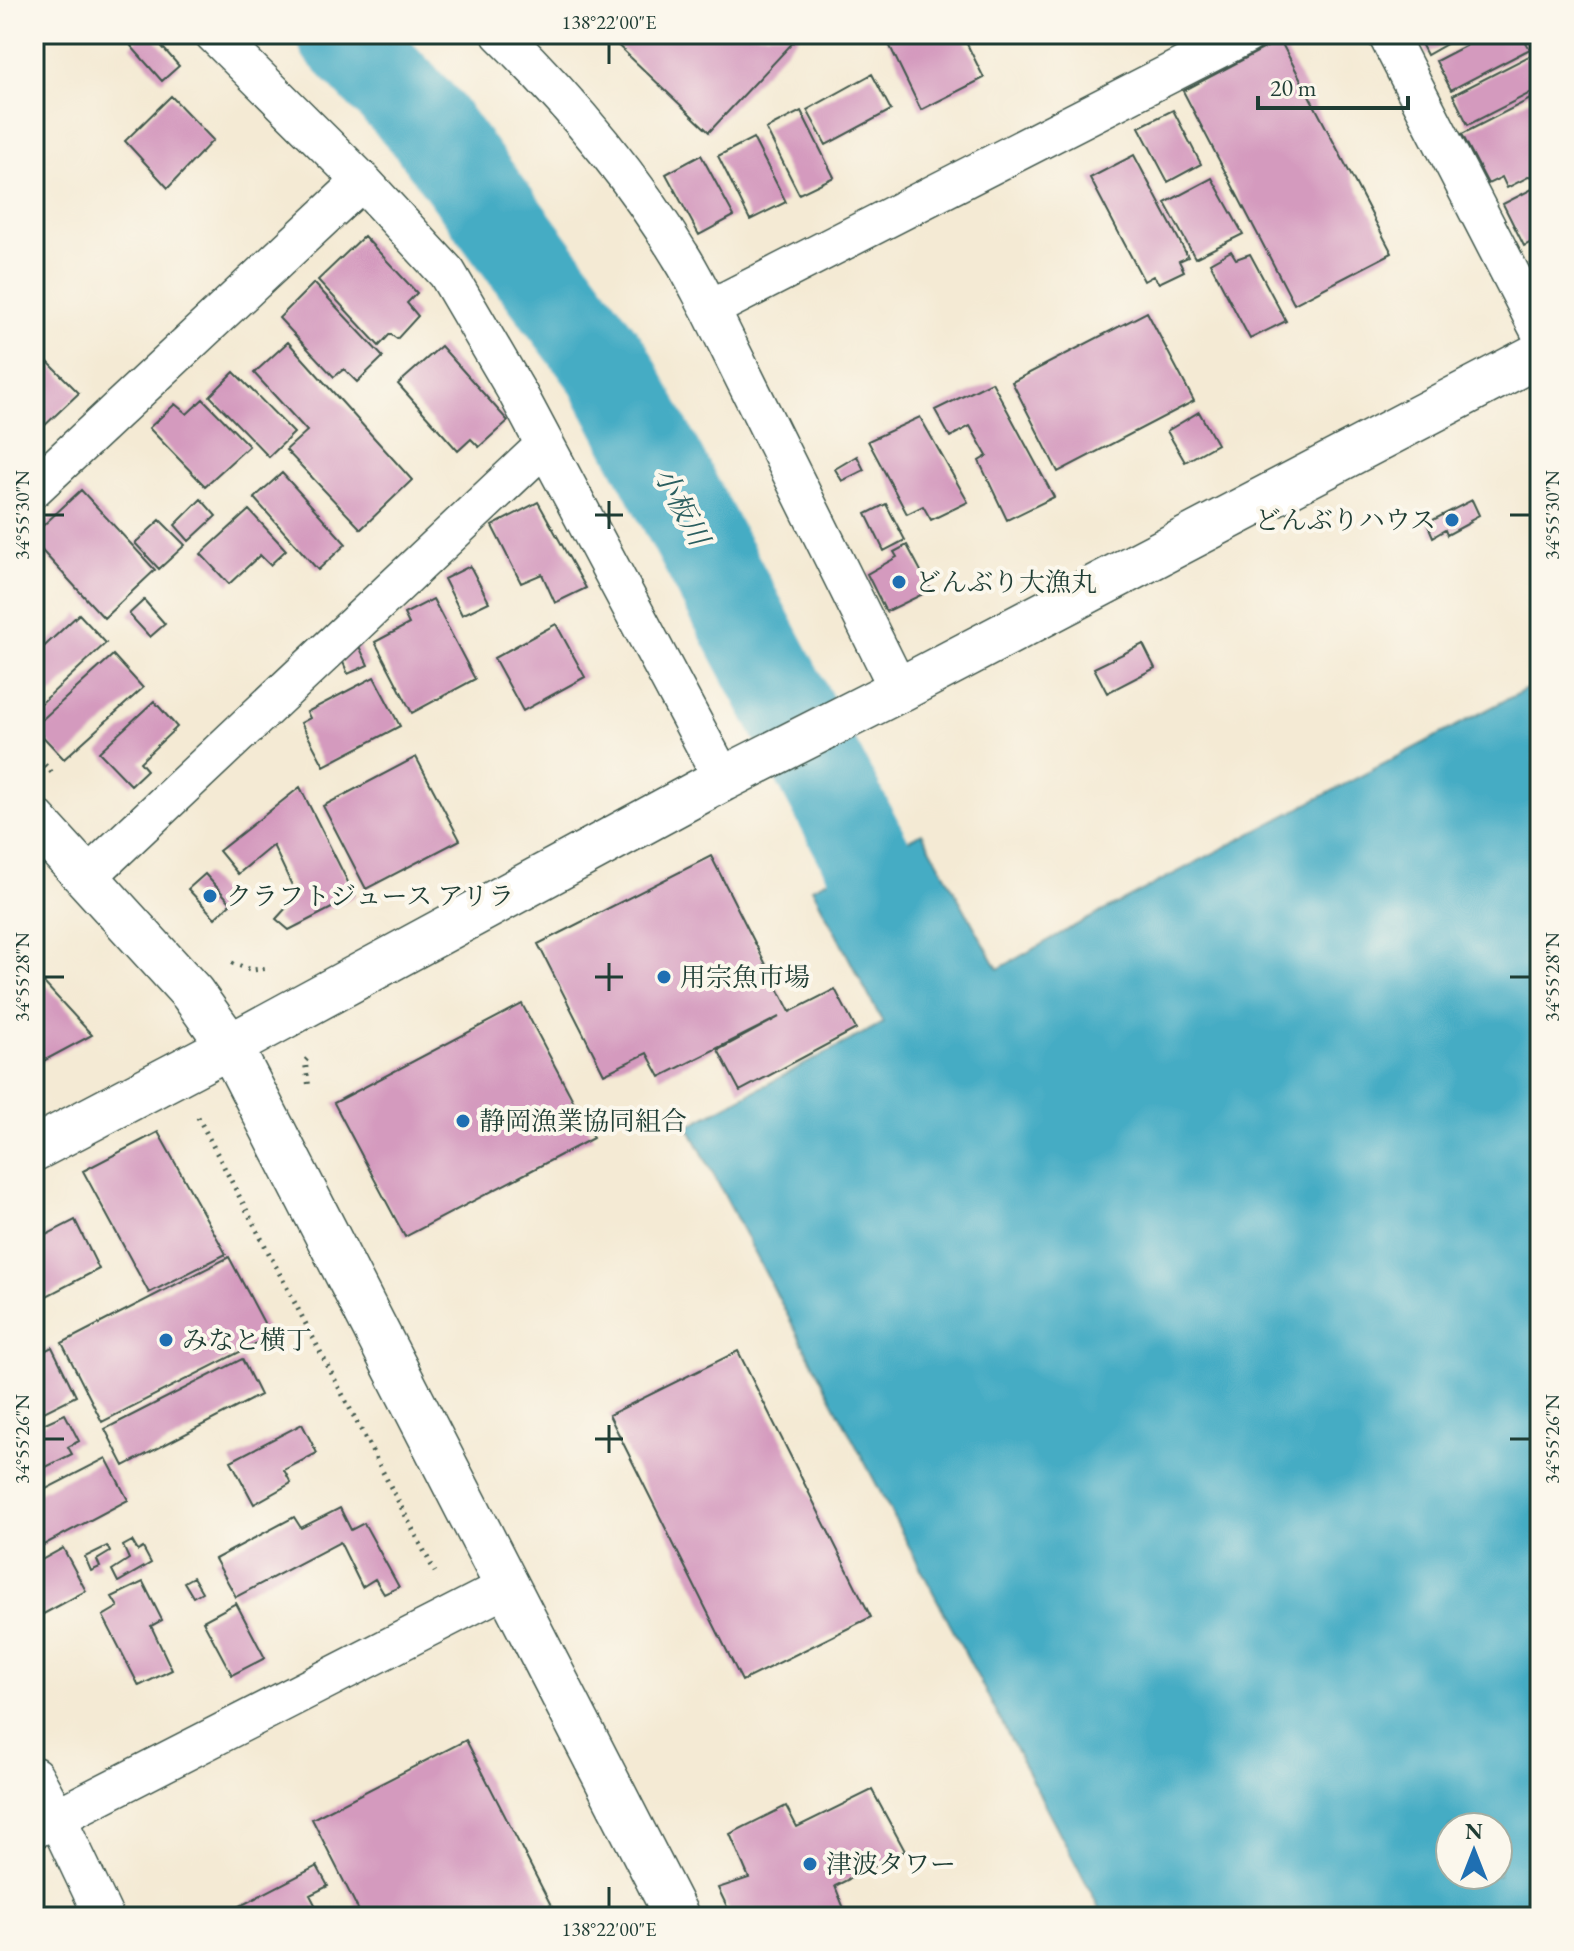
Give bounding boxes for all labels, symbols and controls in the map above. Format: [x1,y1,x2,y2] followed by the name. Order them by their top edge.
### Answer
[562,9,656,35] text: 138°22'00"E
[1258,60,1408,110] scale bar
[1270,72,1317,103] text: 20 m
[646,460,719,554] water label: 小板川
[9,470,35,560] text: 34°55'30"N
[1539,470,1565,560] text: 34°55'30"N
[1255,503,1436,537] place label: どんぶりハウス
[1443,511,1461,529] marker: どんぶりハウス
[915,565,1097,599] place label: どんぶり大漁丸
[890,573,908,591] marker: どんぶり大漁丸
[226,879,514,913] place label: クラフトジュース アリラ
[201,887,219,905] marker: クラフトジュース アリラ
[9,932,35,1022] text: 34°55'28"N
[1539,932,1565,1022] text: 34°55'28"N
[680,960,810,994] place label: 用宗魚市場
[655,968,673,986] marker: 用宗魚市場
[479,1104,687,1138] place label: 静岡漁業協同組合
[454,1112,472,1130] marker: 静岡漁業協同組合
[182,1323,312,1357] place label: みなと横丁
[157,1331,175,1349] marker: みなと横丁
[9,1394,35,1484] text: 34°55'26"N
[1539,1394,1565,1484] text: 34°55'26"N
[1434,1811,1514,1891] north arrow
[1465,1817,1483,1846] text: N
[826,1847,956,1881] place label: 津波タワー
[801,1855,819,1873] marker: 津波タワー
[562,1916,656,1942] text: 138°22'00"E

